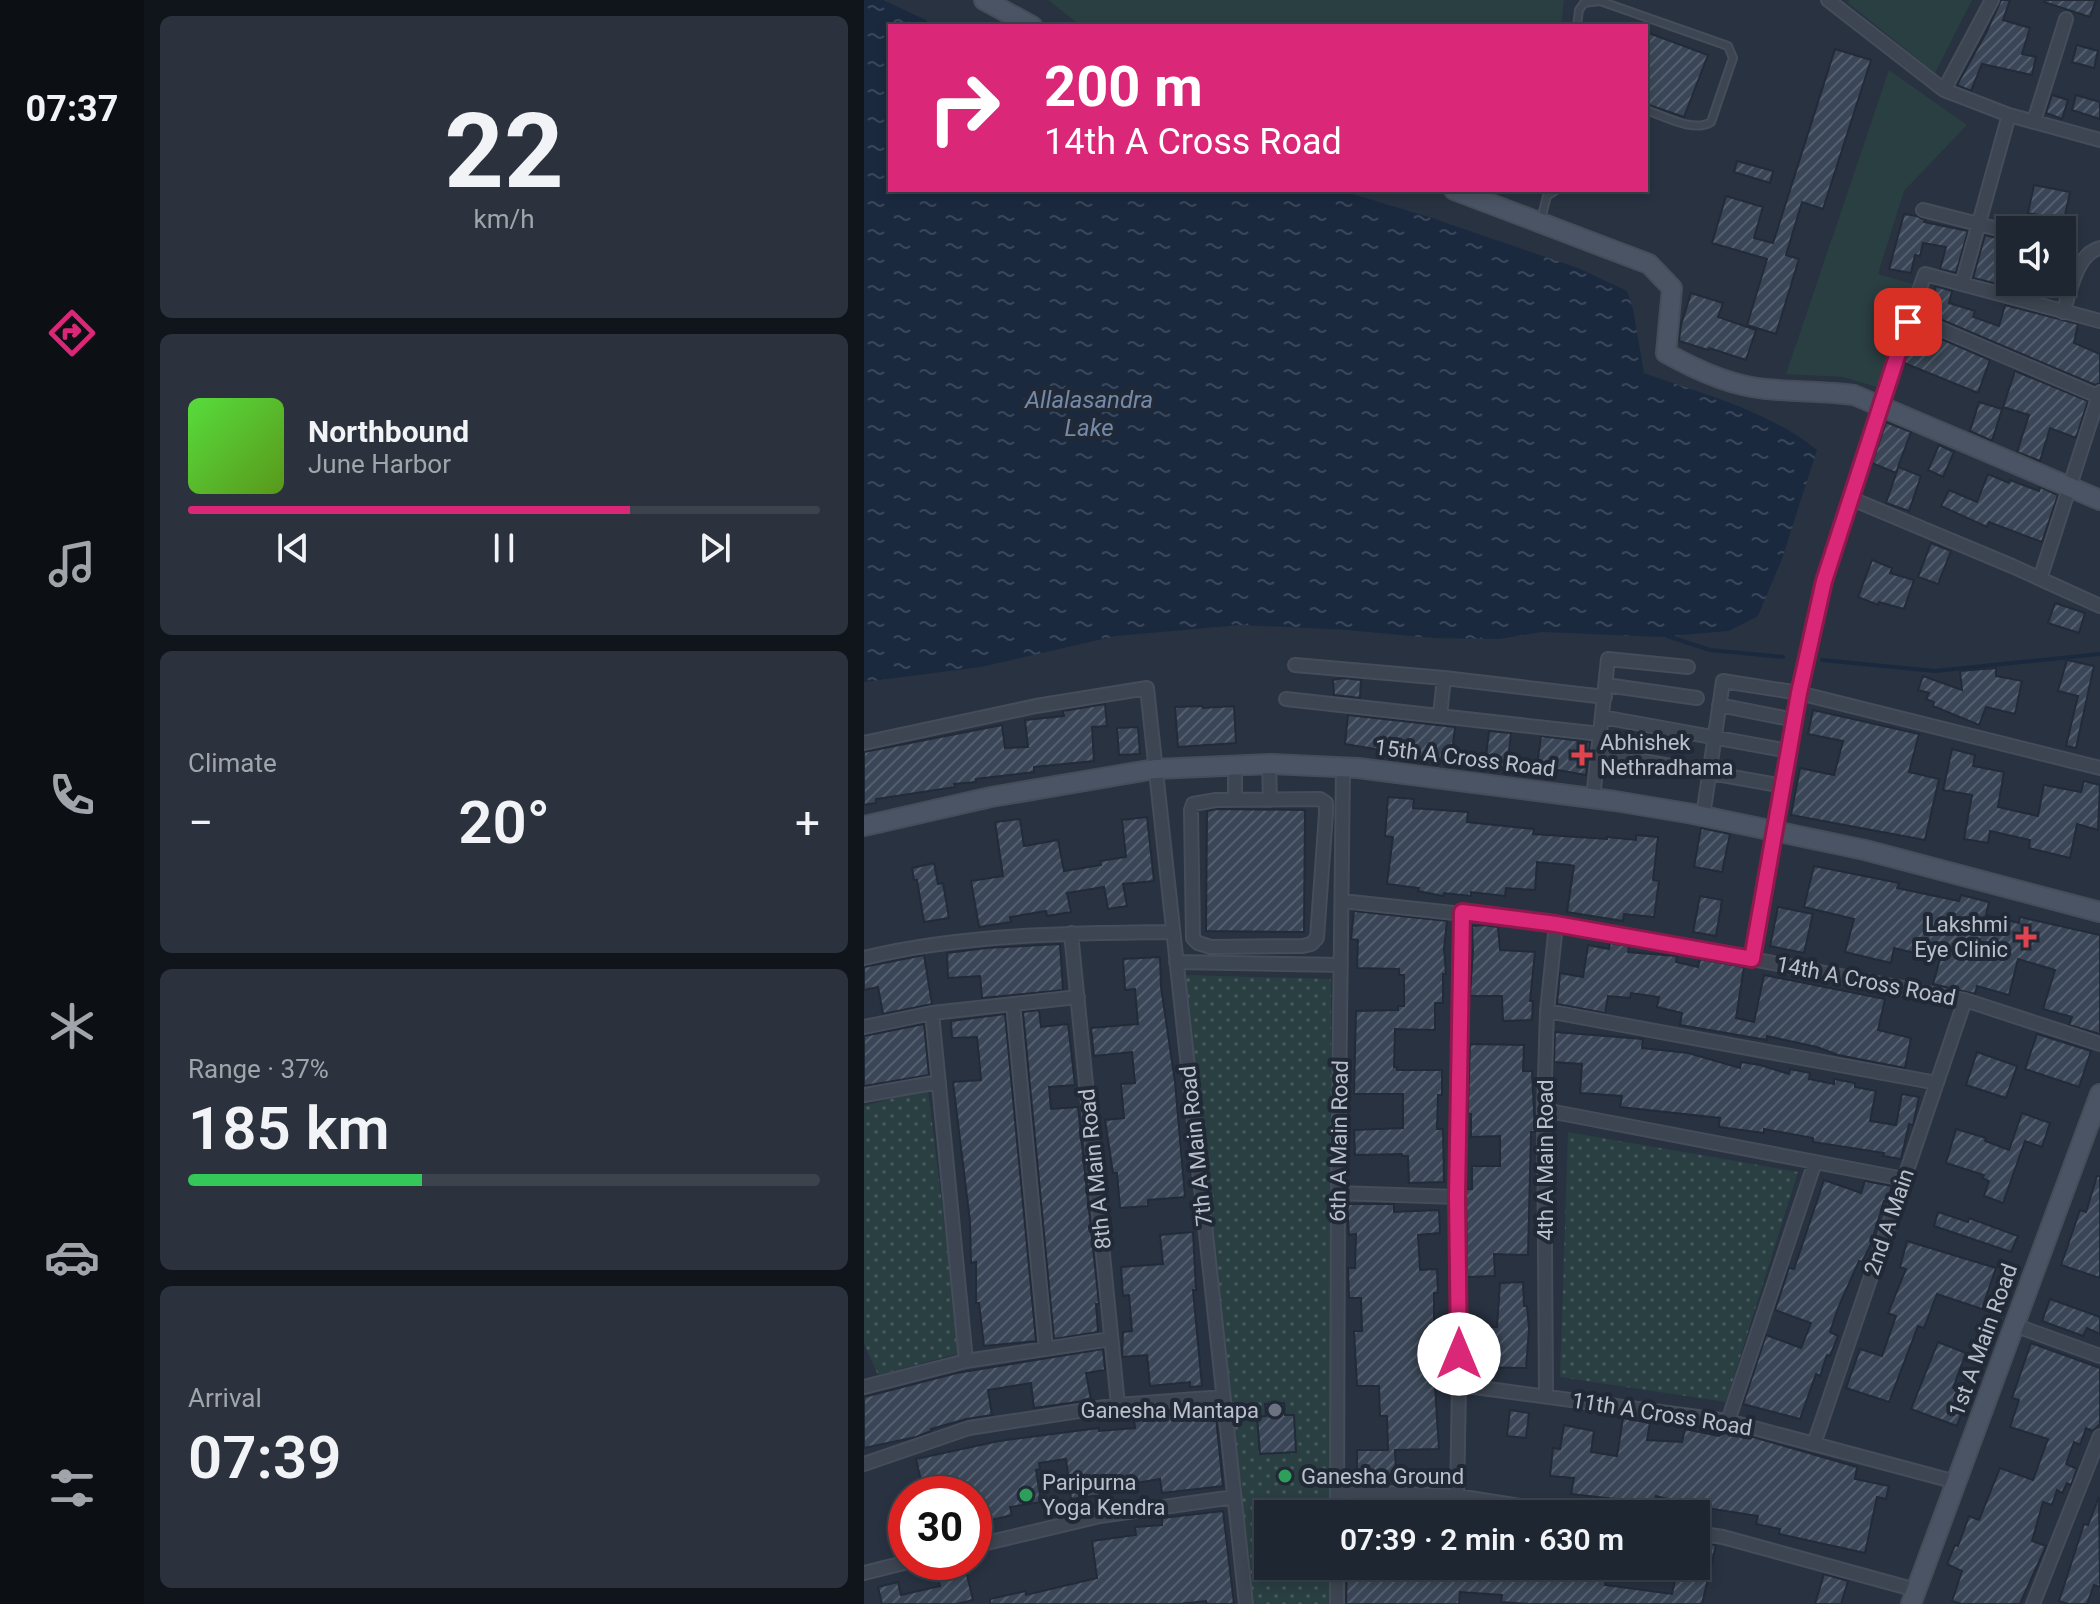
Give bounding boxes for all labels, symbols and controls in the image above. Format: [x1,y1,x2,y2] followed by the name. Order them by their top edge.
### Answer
[1044,54,1203,120] text: 200 m
[912,56,1016,160] icon: right
[26,88,118,130] text: 07:37
[444,91,564,212] text: 22
[1044,121,1342,163] text: 14th A Cross Road
[473,204,535,234] text: km/h
[1996,216,2076,296] map controls
[1996,216,2076,296] button: sound
[1874,288,1942,356] pin
[1886,300,1930,344] icon: arrive
[44,305,100,361] icon: directions
[1024,386,1153,442] water label: Allalasandra Lake
[308,414,469,449] text: Northbound
[308,449,451,479] text: June Harbor
[271,526,315,570] icon: previous
[482,526,526,570] icon: pause
[693,526,737,570] icon: next
[44,536,100,592] icon: music
[1600,730,1733,780] place label: Abhishek Nethradhama
[1373,734,1557,782] street label: 15th A Cross Road
[1571,744,1593,766] marker: Abhishek Nethradhama
[188,748,277,778] text: Climate
[44,767,100,823] icon: phone
[458,787,550,858] text: 20°
[188,797,213,849] text: −
[795,797,820,849] text: +
[1914,912,2008,962] place label: Lakshmi Eye Clinic
[2015,926,2037,948] marker: Lakshmi Eye Clinic
[1774,951,1958,1011] street label: 14th A Cross Road
[44,998,100,1054] icon: climate
[188,1054,329,1084] text: Range · 37%
[1325,1060,1353,1222] street label: 6th A Main Road
[1175,1064,1217,1228] street label: 7th A Main Road
[1533,1079,1558,1241] street label: 4th A Main Road
[1074,1087,1116,1251] street label: 8th A Main Road
[188,1093,390,1164] text: 185 km
[1859,1166,1919,1278] street label: 2nd A Main
[44,1229,100,1285] icon: car
[1944,1260,2022,1420] street label: 1st A Main Road
[1417,1312,1501,1396] position arrow
[188,1383,262,1413] text: Arrival
[1570,1387,1754,1441] street label: 11th A Cross Road
[1081,1398,1259,1423] place label: Ganesha Mantapa
[1266,1401,1284,1419] marker: Ganesha Mantapa
[188,1422,341,1493] text: 07:39
[44,1460,100,1516] icon: filters
[1301,1464,1464,1489] place label: Ganesha Ground
[1276,1467,1294,1485] marker: Ganesha Ground
[1042,1470,1166,1520] place label: Paripurna Yoga Kendra
[888,1476,992,1580] speed limit sign: 30
[1017,1486,1035,1504] marker: Paripurna Yoga Kendra
[1340,1522,1624,1557] text: 07:39 · 2 min · 630 m

